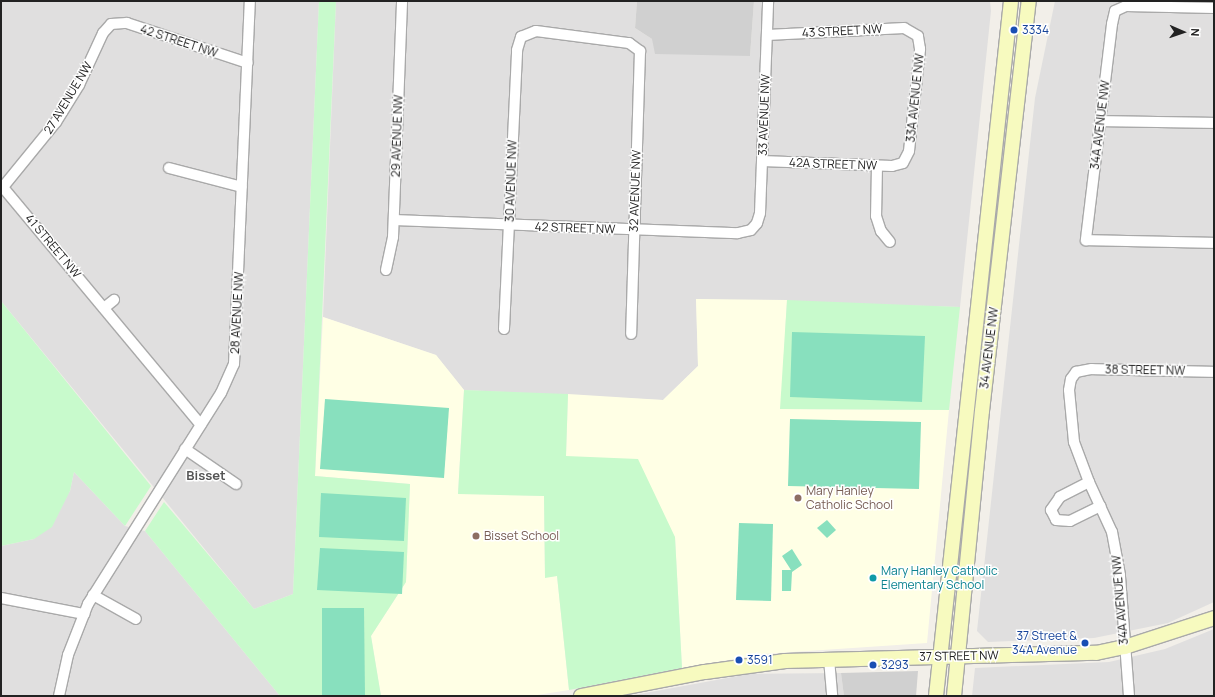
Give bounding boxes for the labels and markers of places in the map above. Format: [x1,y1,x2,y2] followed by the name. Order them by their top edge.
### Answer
[1022,23,1049,37] place label: 3334
[1009,25,1019,35] marker: 3334
[806,484,893,512] place label: Mary Hanley Catholic School
[793,493,803,503] marker: Mary Hanley Catholic School
[484,529,559,543] place label: Bisset School
[471,531,481,541] marker: Bisset School
[881,564,998,592] place label: Mary Hanley Catholic Elementary School
[868,573,878,583] marker: Mary Hanley Catholic Elementary School
[1012,629,1077,657] place label: 37 Street & 34A Avenue
[1080,638,1090,648] marker: 37 Street & 34A Avenue
[747,653,773,667] place label: 3591
[734,655,744,665] marker: 3591
[881,658,909,672] place label: 3293
[868,660,878,670] marker: 3293

